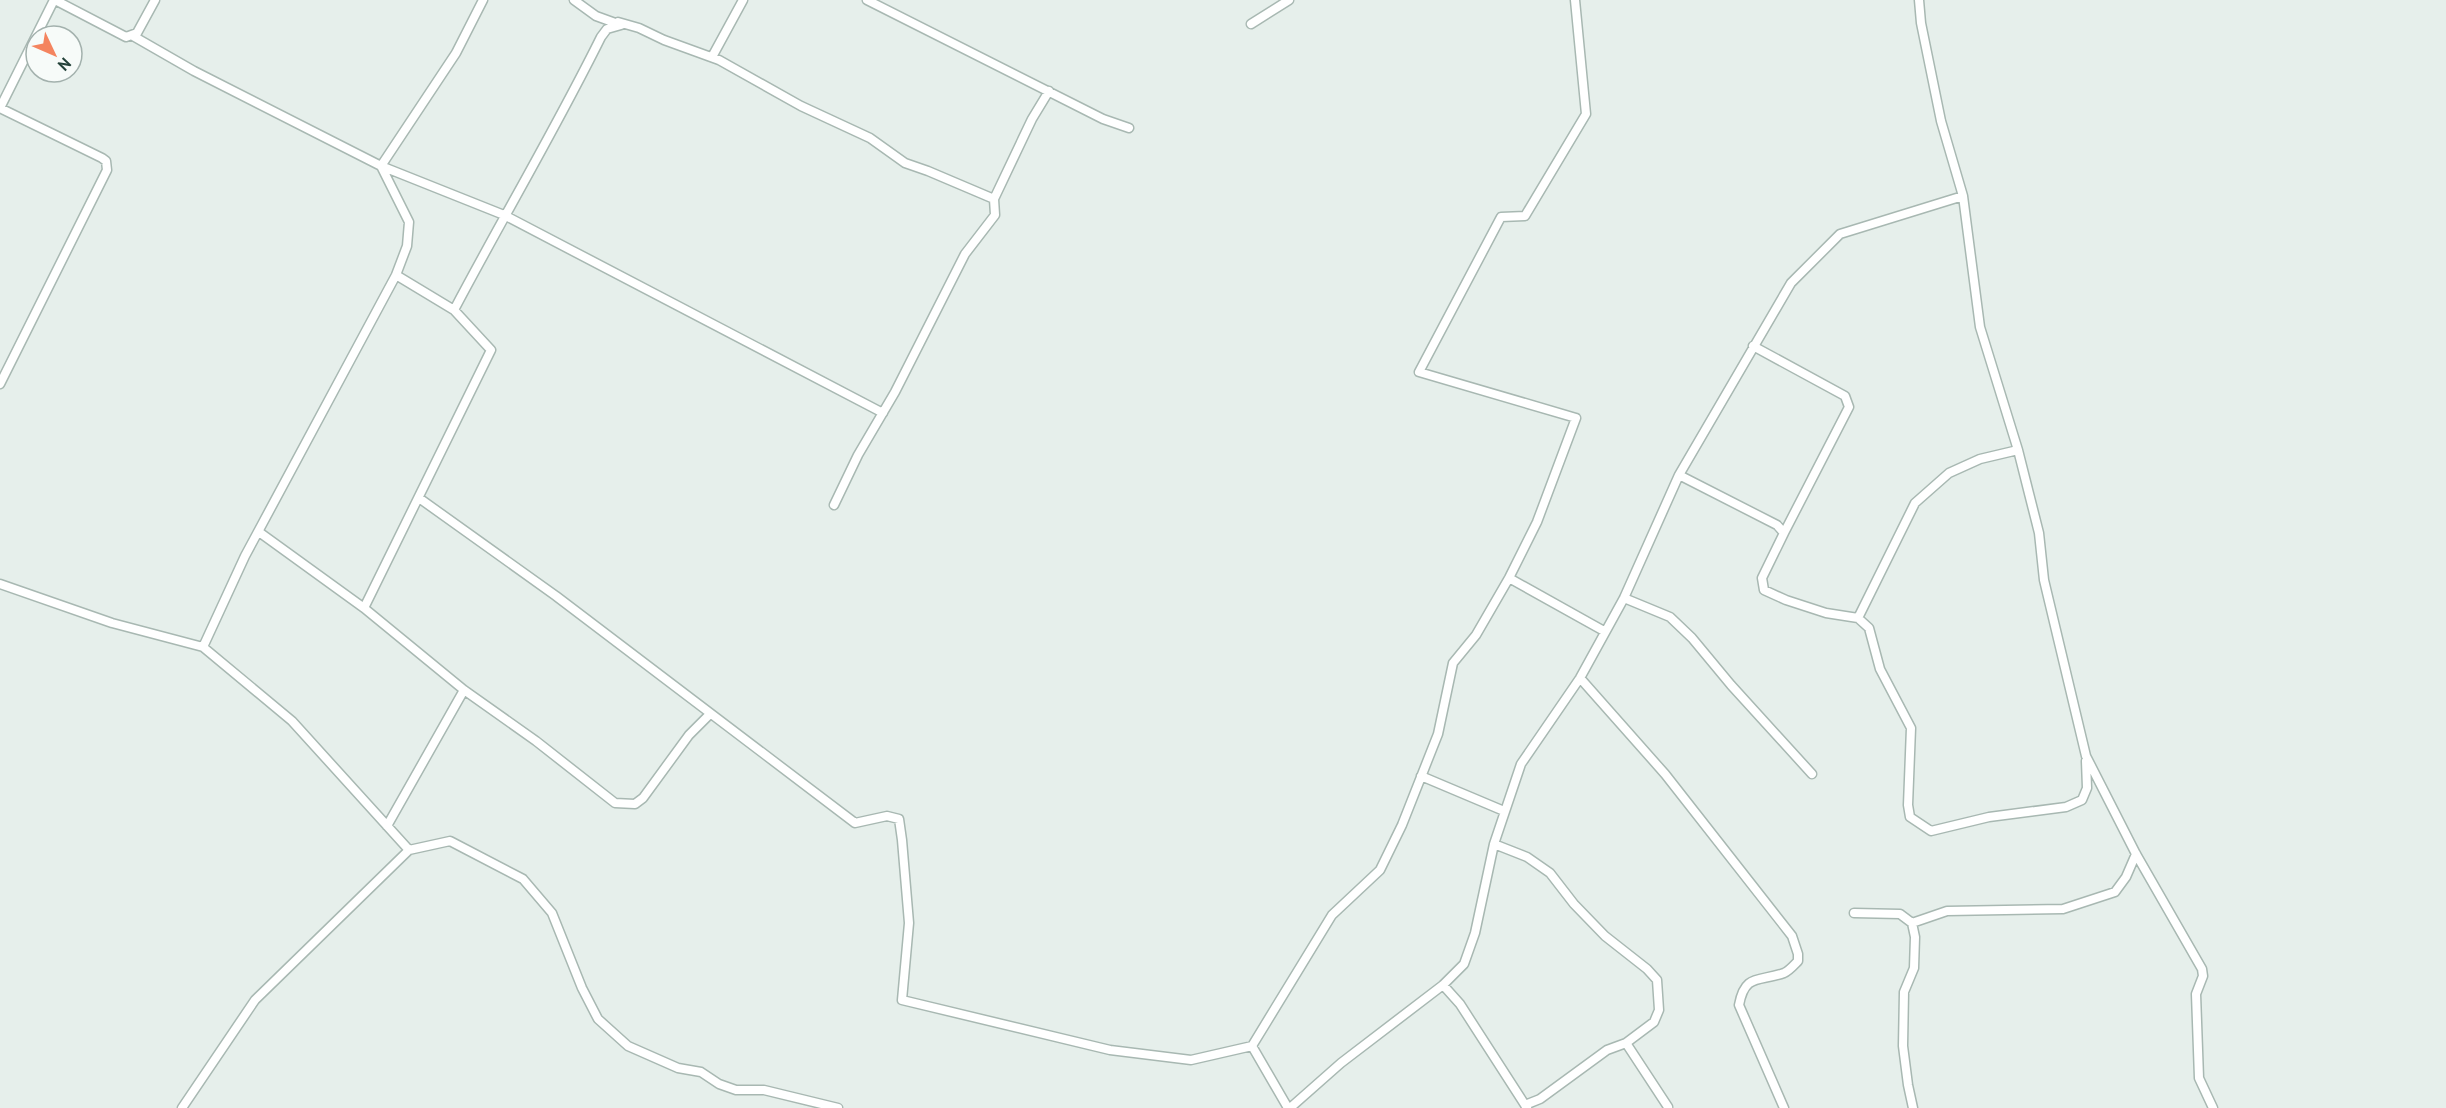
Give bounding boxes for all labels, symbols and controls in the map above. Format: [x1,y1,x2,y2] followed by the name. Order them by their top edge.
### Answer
[24,24,84,84] north arrow
[54,54,76,75] text: N

